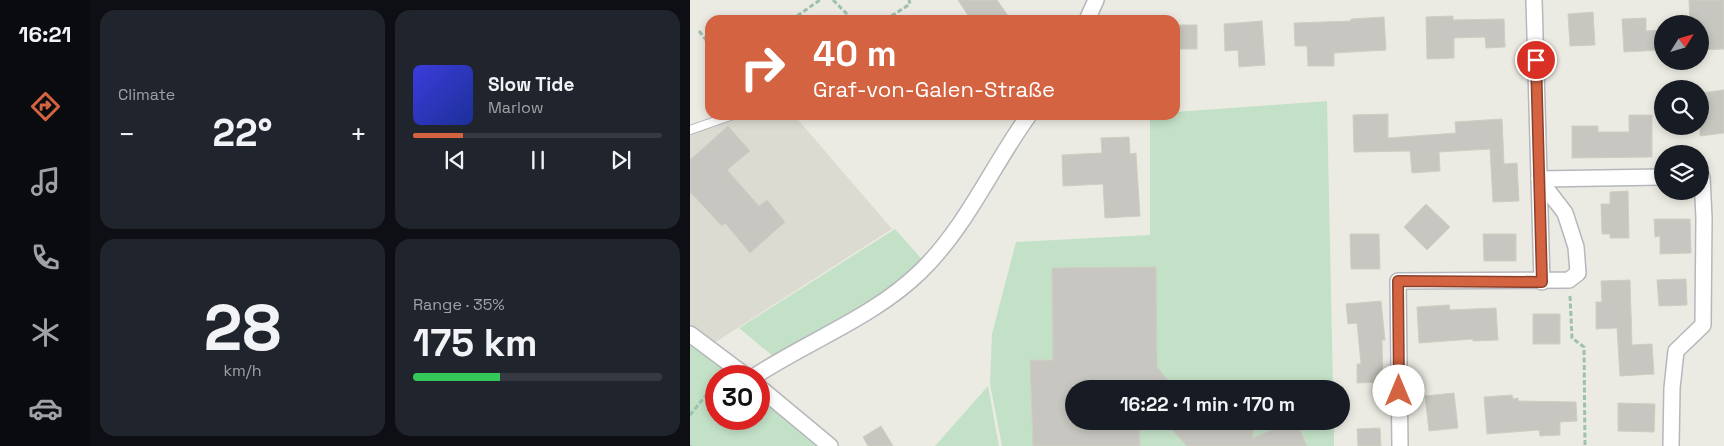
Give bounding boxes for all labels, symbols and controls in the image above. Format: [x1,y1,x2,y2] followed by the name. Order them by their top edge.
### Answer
[1654,15,1709,70] north arrow
[1654,15,1709,200] map controls
[18,20,72,48] text: 16:21
[813,32,897,76] text: 40 m
[730,35,795,100] icon: right
[1515,39,1557,81] pin
[1522,46,1550,74] icon: arrive
[488,72,574,97] text: Slow Tide
[813,75,1055,103] text: Graf-von-Galen-Straße
[1654,80,1709,135] button: search
[118,84,175,105] text: Climate
[28,89,63,124] icon: directions
[488,97,544,118] text: Marlow
[212,109,273,157] text: 22°
[118,116,135,152] text: −
[350,116,367,152] text: +
[1654,145,1709,200] button: layers
[441,146,469,174] icon: previous
[524,146,552,174] icon: pause
[607,146,635,174] icon: next
[28,164,63,199] icon: music
[28,240,63,275] icon: phone
[204,286,281,369] text: 28
[413,294,505,315] text: Range · 35%
[28,315,63,350] icon: climate
[413,319,538,367] text: 175 km
[223,360,262,381] text: km/h
[1372,364,1424,416] position arrow
[705,365,770,430] speed limit sign: 30
[28,391,63,426] icon: car
[1120,392,1295,417] text: 16:22 · 1 min · 170 m

